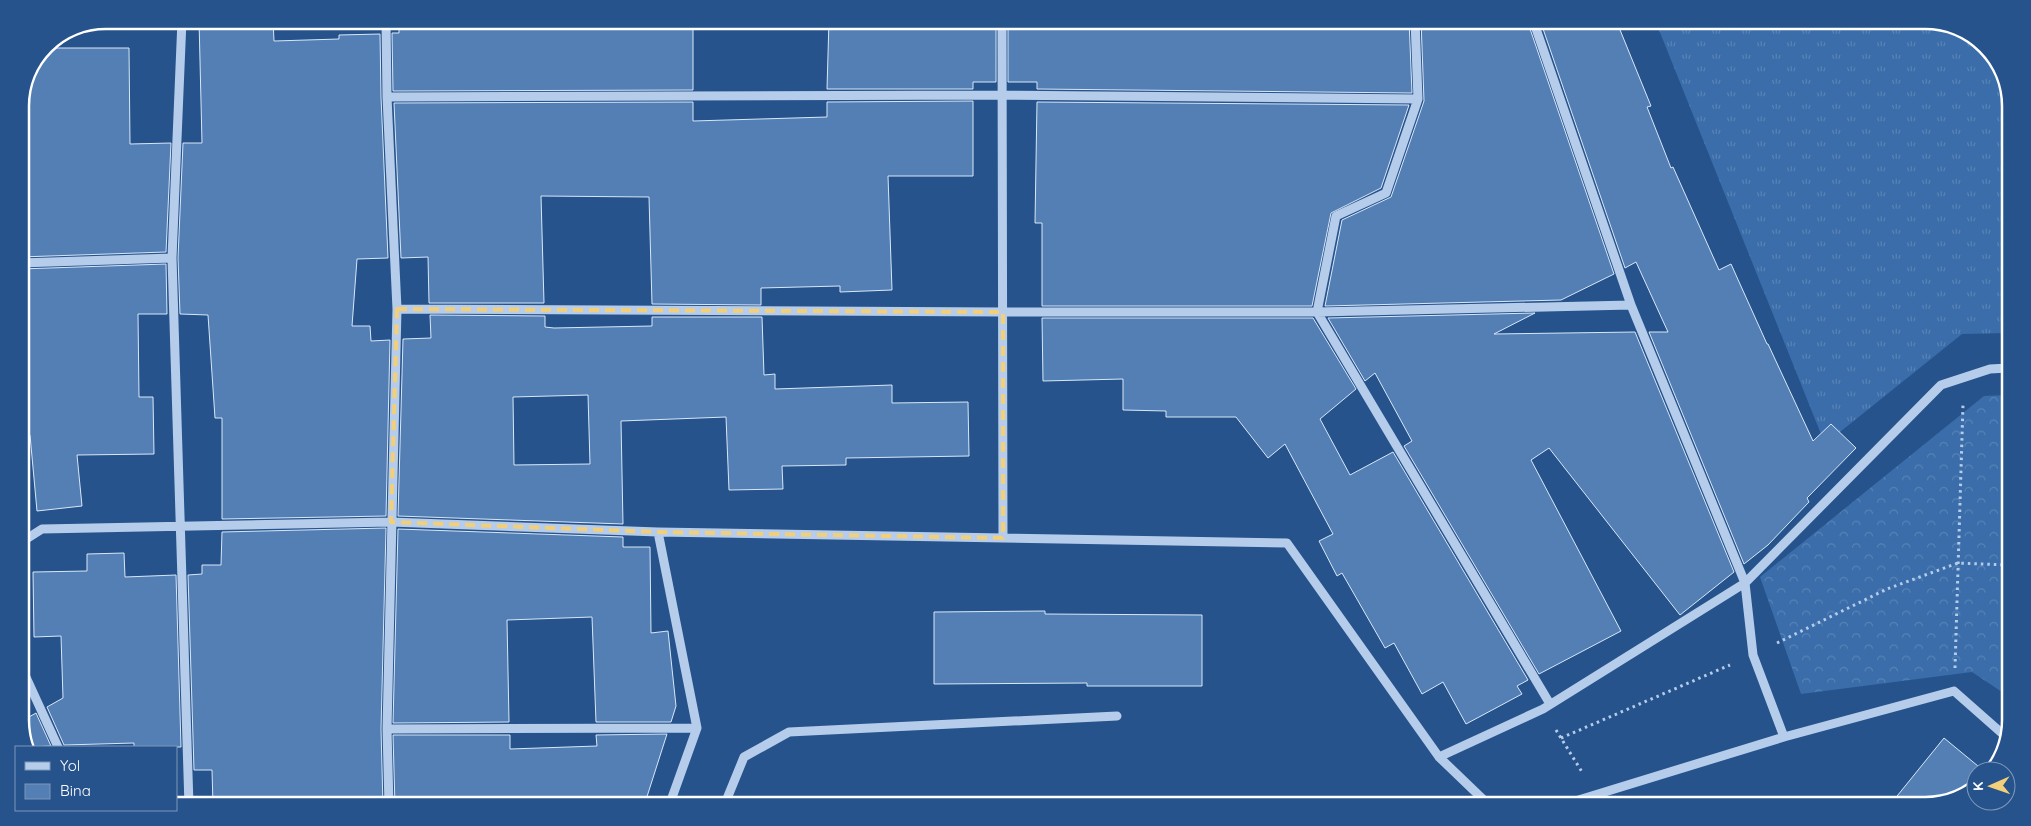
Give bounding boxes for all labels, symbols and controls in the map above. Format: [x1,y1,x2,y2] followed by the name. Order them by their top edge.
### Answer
[15,746,178,811] legend
[60,756,80,775] text: Yol
[1966,761,2016,811] north arrow
[60,781,91,800] text: Bina
[1969,782,1987,791] text: K

